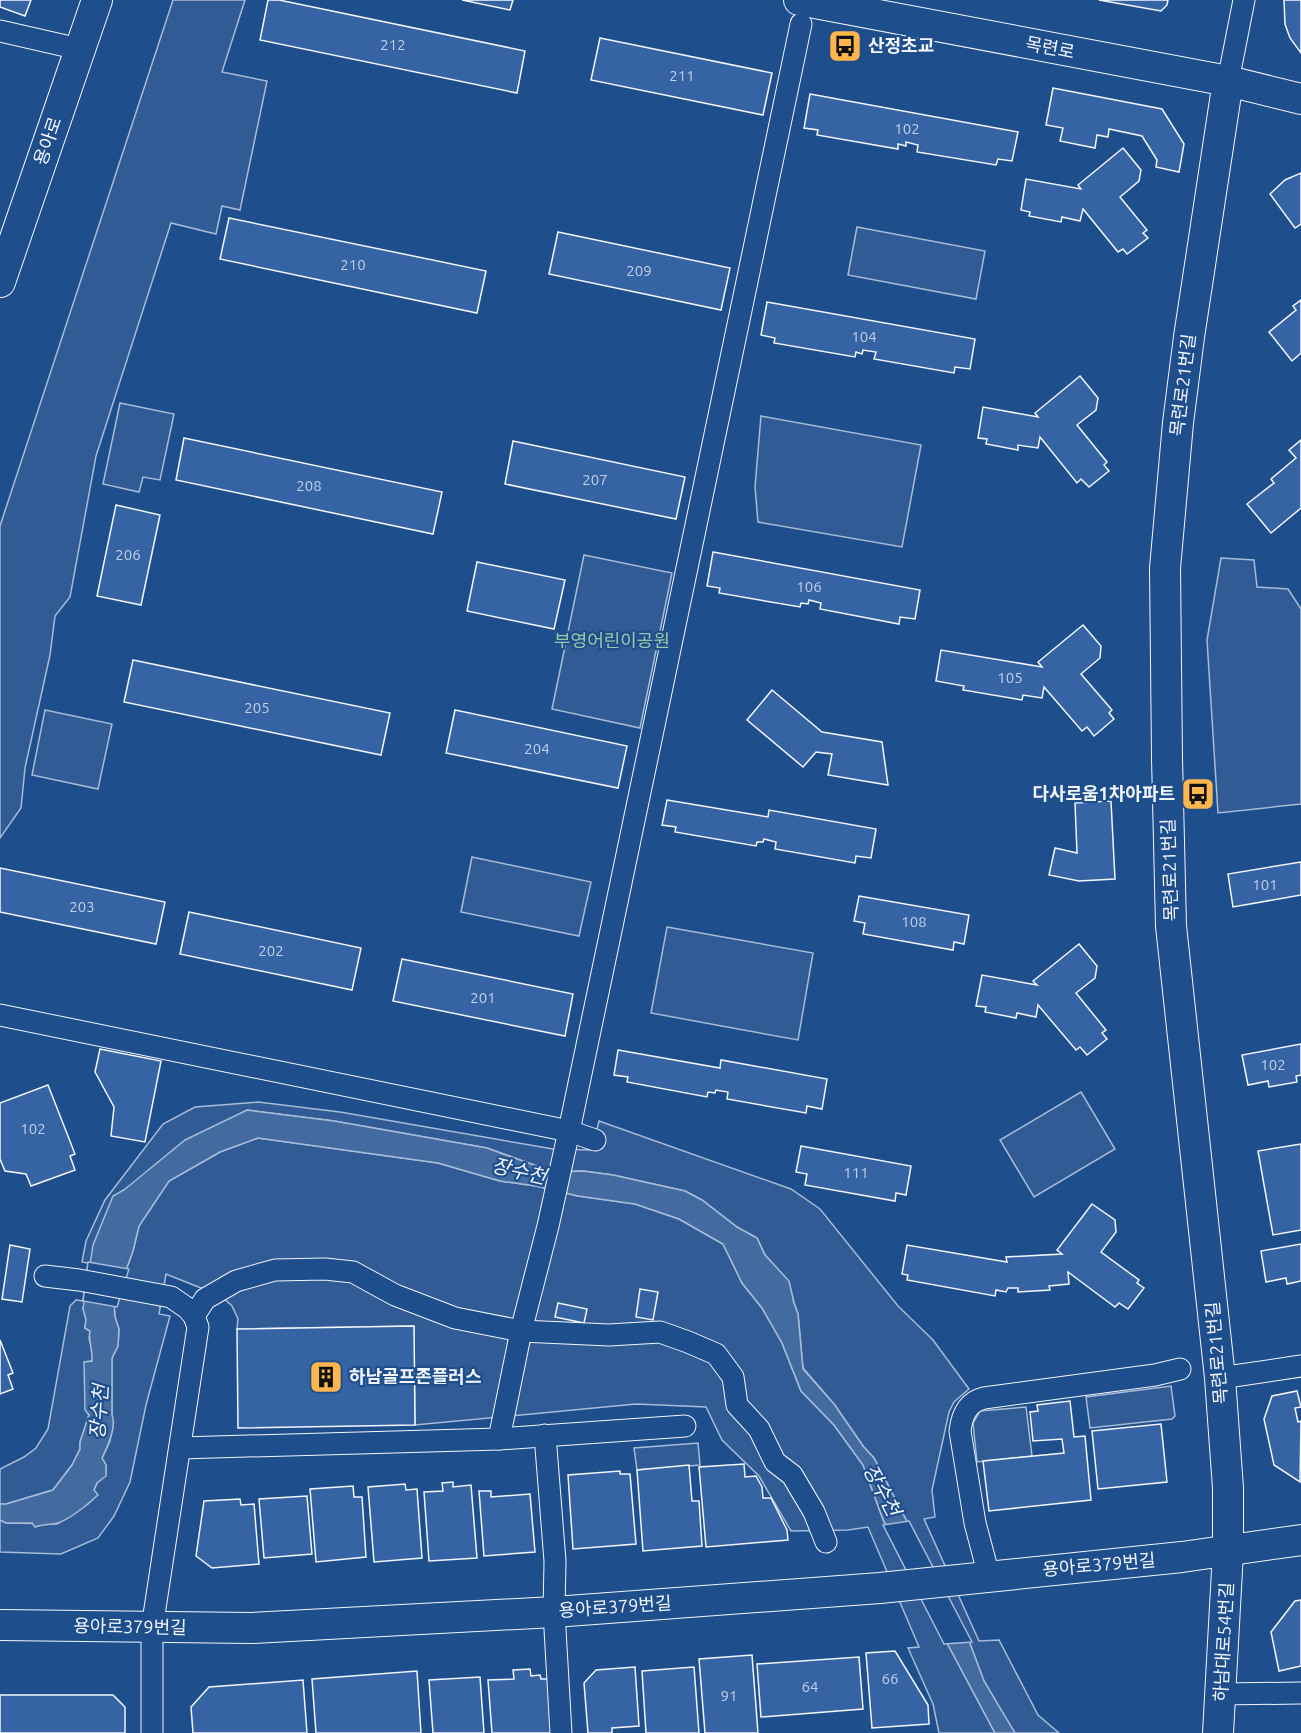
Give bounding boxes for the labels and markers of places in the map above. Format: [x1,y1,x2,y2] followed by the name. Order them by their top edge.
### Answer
[827,28,863,64] bus stop icon: 산정초교
[868,35,934,55] place label: 산정초교
[1180,776,1216,812] bus stop icon: 다사로움1차아파트
[1032,783,1175,803] place label: 다사로움1차아파트
[308,1359,344,1395] building icon: 하남골프존플러스
[349,1366,481,1386] place label: 하남골프존플러스

